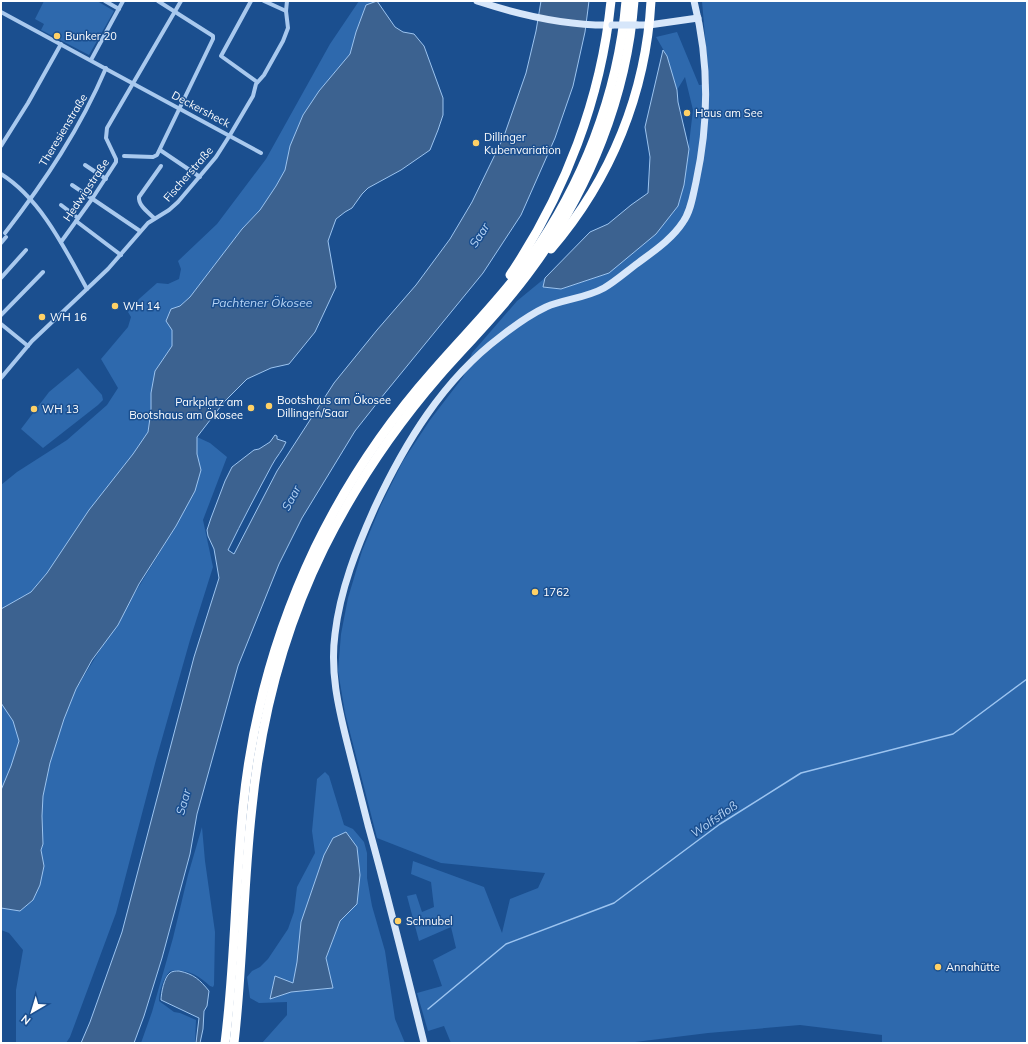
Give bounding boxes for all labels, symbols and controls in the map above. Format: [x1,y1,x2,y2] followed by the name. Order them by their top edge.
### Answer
[65,29,117,43] place label: Bunker 20
[52,31,62,41] marker: Bunker 20
[169,88,233,130] street label: Deckersheck
[36,91,90,169] street label: Theresienstraße
[695,106,763,120] place label: Haus am See
[682,108,692,118] marker: Haus am See
[484,130,561,157] place label: Dillinger Kubenvariation
[471,138,481,148] marker: Dillinger Kubenvariation
[160,143,216,205] street label: Fischerstraße
[60,156,112,224] street label: Hedwigstraße
[466,219,493,250] water label: Saar
[212,295,313,310] water label: Pachtener Ökosee
[123,299,160,313] place label: WH 14
[110,301,120,311] marker: WH 14
[50,310,87,324] place label: WH 16
[37,312,47,322] marker: WH 16
[277,393,391,420] place label: Bootshaus am Ökosee Dillingen/Saar
[129,395,243,422] place label: Parkplatz am Bootshaus am Ökosee
[264,401,274,411] marker: Bootshaus am Ökosee Dillingen/Saar
[42,402,79,416] place label: WH 13
[246,403,256,413] marker: Parkplatz am Bootshaus am Ökosee
[29,404,39,414] marker: WH 13
[278,482,304,513] water label: Saar
[543,585,570,599] place label: 1762
[530,587,540,597] marker: 1762
[172,787,194,817] water label: Saar
[688,797,741,841] water label: Wolfsfloß
[406,914,453,928] place label: Schnubel
[393,916,403,926] marker: Schnubel
[946,960,1000,974] place label: Annahütte
[933,962,943,972] marker: Annahütte
[12,992,52,1032] north arrow
[18,1012,33,1028] text: N

